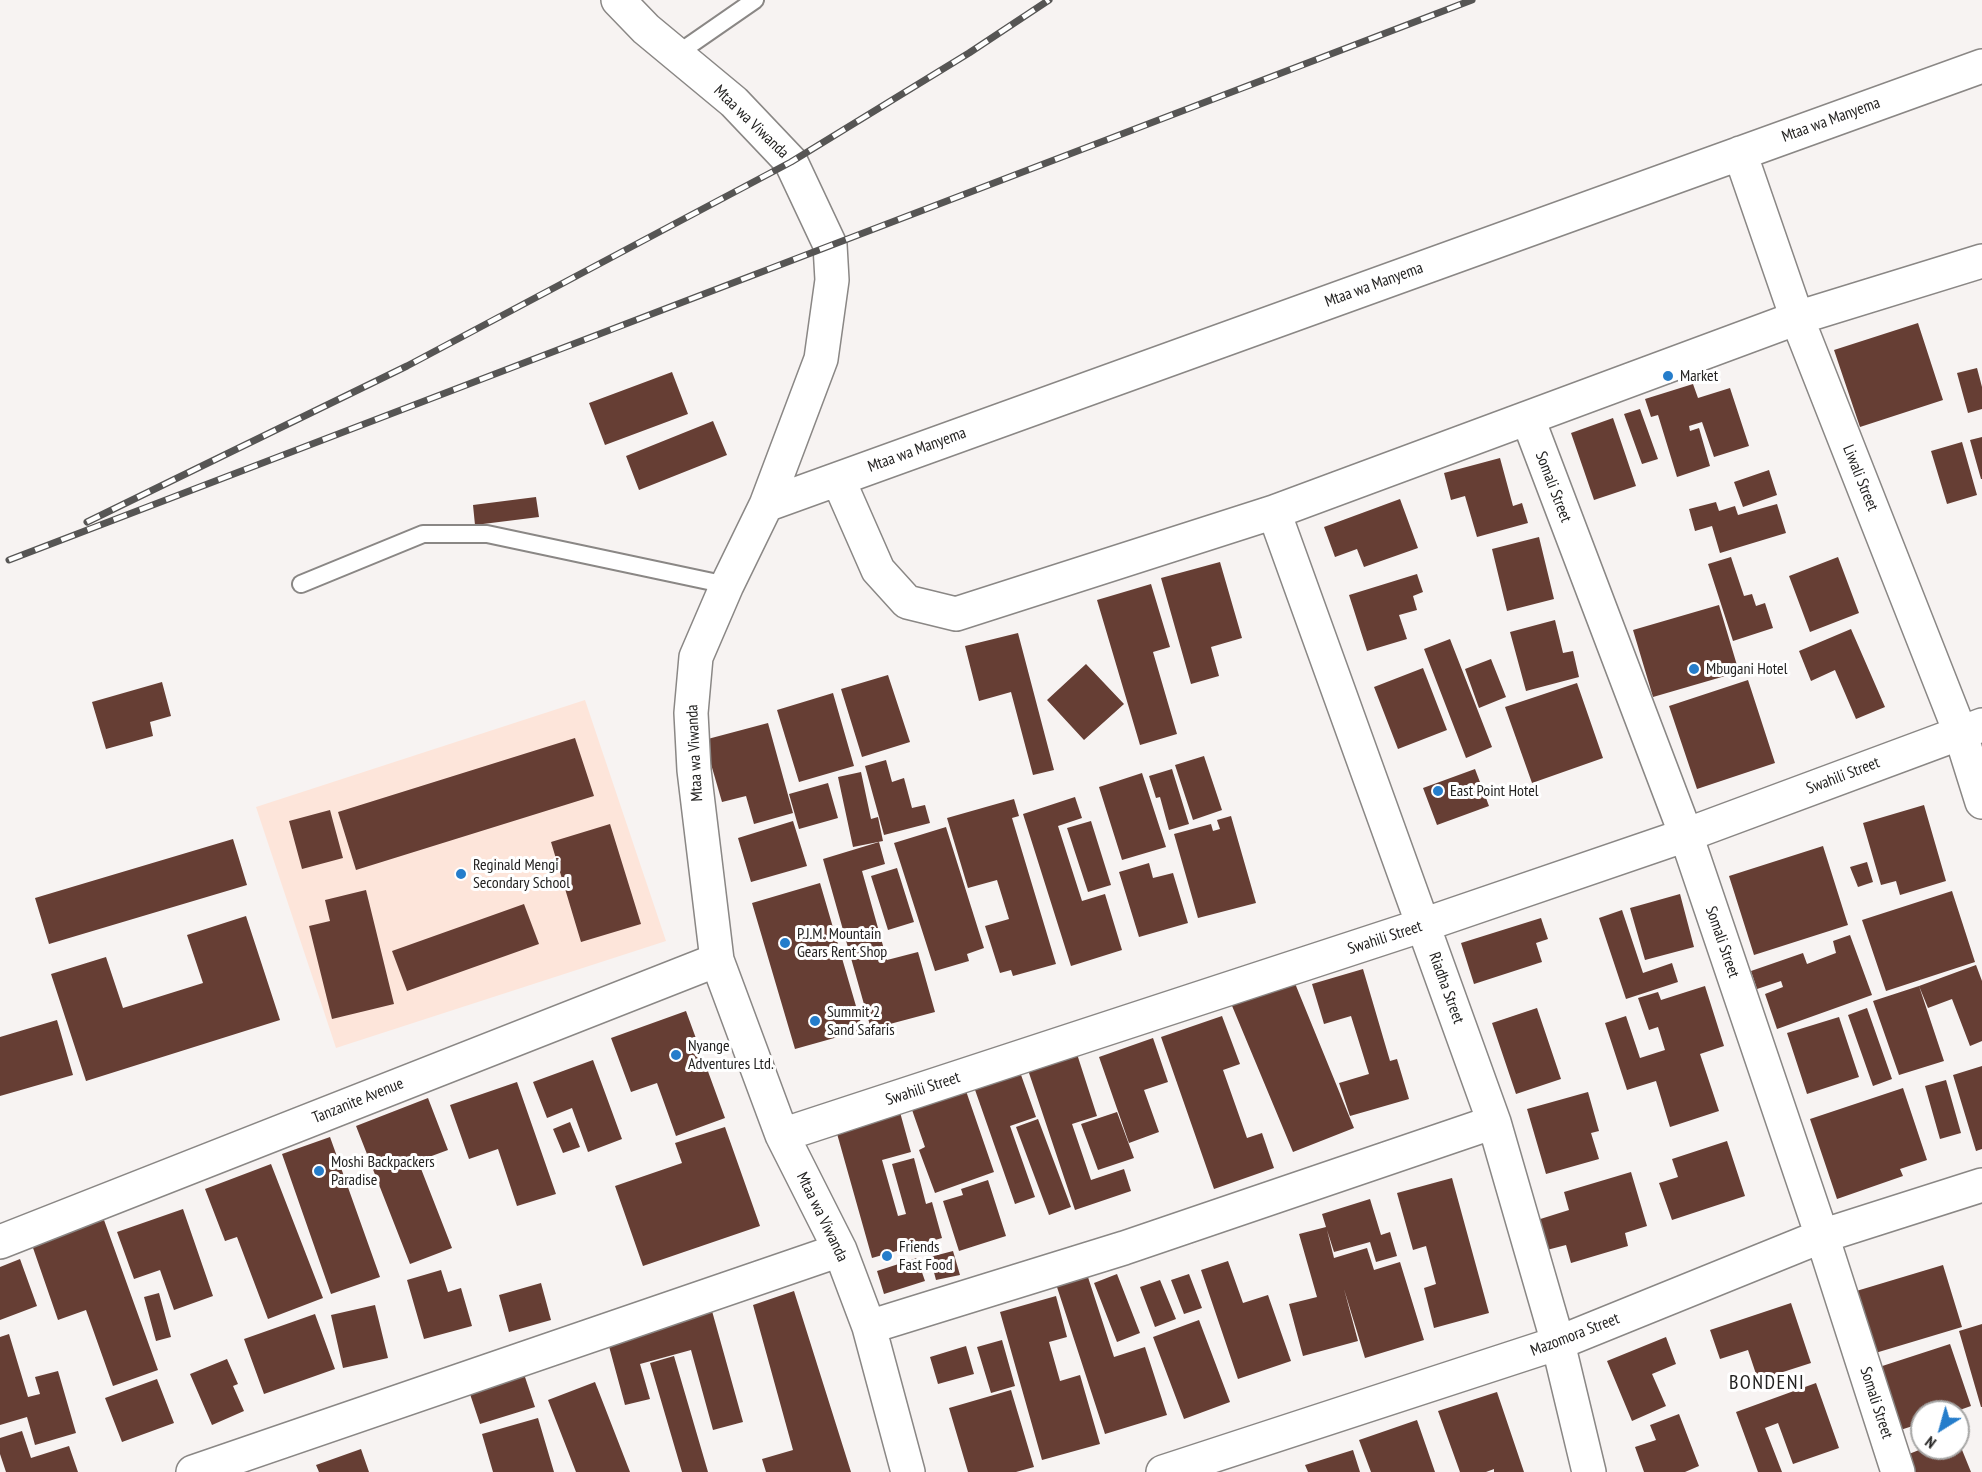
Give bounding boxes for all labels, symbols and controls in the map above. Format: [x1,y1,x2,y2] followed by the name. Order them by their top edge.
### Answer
[709,81,793,163] street label: Mtaa wa Viwanda
[1779,93,1883,147] street label: Mtaa wa Manyema
[1322,258,1426,312] street label: Mtaa wa Manyema
[1680,366,1718,386] place label: Market
[1661,369,1675,383] marker: Market
[865,423,969,477] street label: Mtaa wa Manyema
[1838,442,1882,514] street label: Liwali Street
[1531,449,1575,525] street label: Somali Street
[1706,659,1787,679] place label: Mbugani Hotel
[1687,662,1701,676] marker: Mbugani Hotel
[683,704,707,802] street label: Mtaa wa Viwanda
[1804,753,1882,799] street label: Swahili Street
[1450,781,1539,801] place label: East Point Hotel
[1431,784,1445,798] marker: East Point Hotel
[473,855,570,893] place label: Reginald Mengi Secondary School
[454,867,468,881] marker: Reginald Mengi Secondary School
[1701,904,1743,980] street label: Somali Street
[1345,917,1425,959] street label: Swahili Street
[797,924,887,962] place label: P.J.M. Mountain Gears Rent Shop
[778,936,792,950] marker: P.J.M. Mountain Gears Rent Shop
[1424,950,1468,1026] street label: Riadha Street
[827,1002,895,1040] place label: Summit 2 Sand Safaris
[808,1014,822,1028] marker: Summit 2 Sand Safaris
[688,1036,774,1074] place label: Nyange Adventures Ltd.
[669,1048,683,1062] marker: Nyange Adventures Ltd.
[883,1068,963,1110] street label: Swahili Street
[310,1074,406,1128] street label: Tanzanite Avenue
[331,1152,435,1190] place label: Moshi Backpackers Paradise
[312,1164,326,1178] marker: Moshi Backpackers Paradise
[792,1169,852,1265] street label: Mtaa wa Viwanda
[899,1237,953,1275] place label: Friends Fast Food
[880,1249,894,1263] marker: Friends Fast Food
[1528,1309,1622,1361] street label: Mazomora Street
[1855,1365,1897,1441] street label: Somali Street
[1729,1371,1805,1395] district label: BONDENI
[1910,1400,1970,1460] north arrow
[1921,1432,1940,1453] text: N

